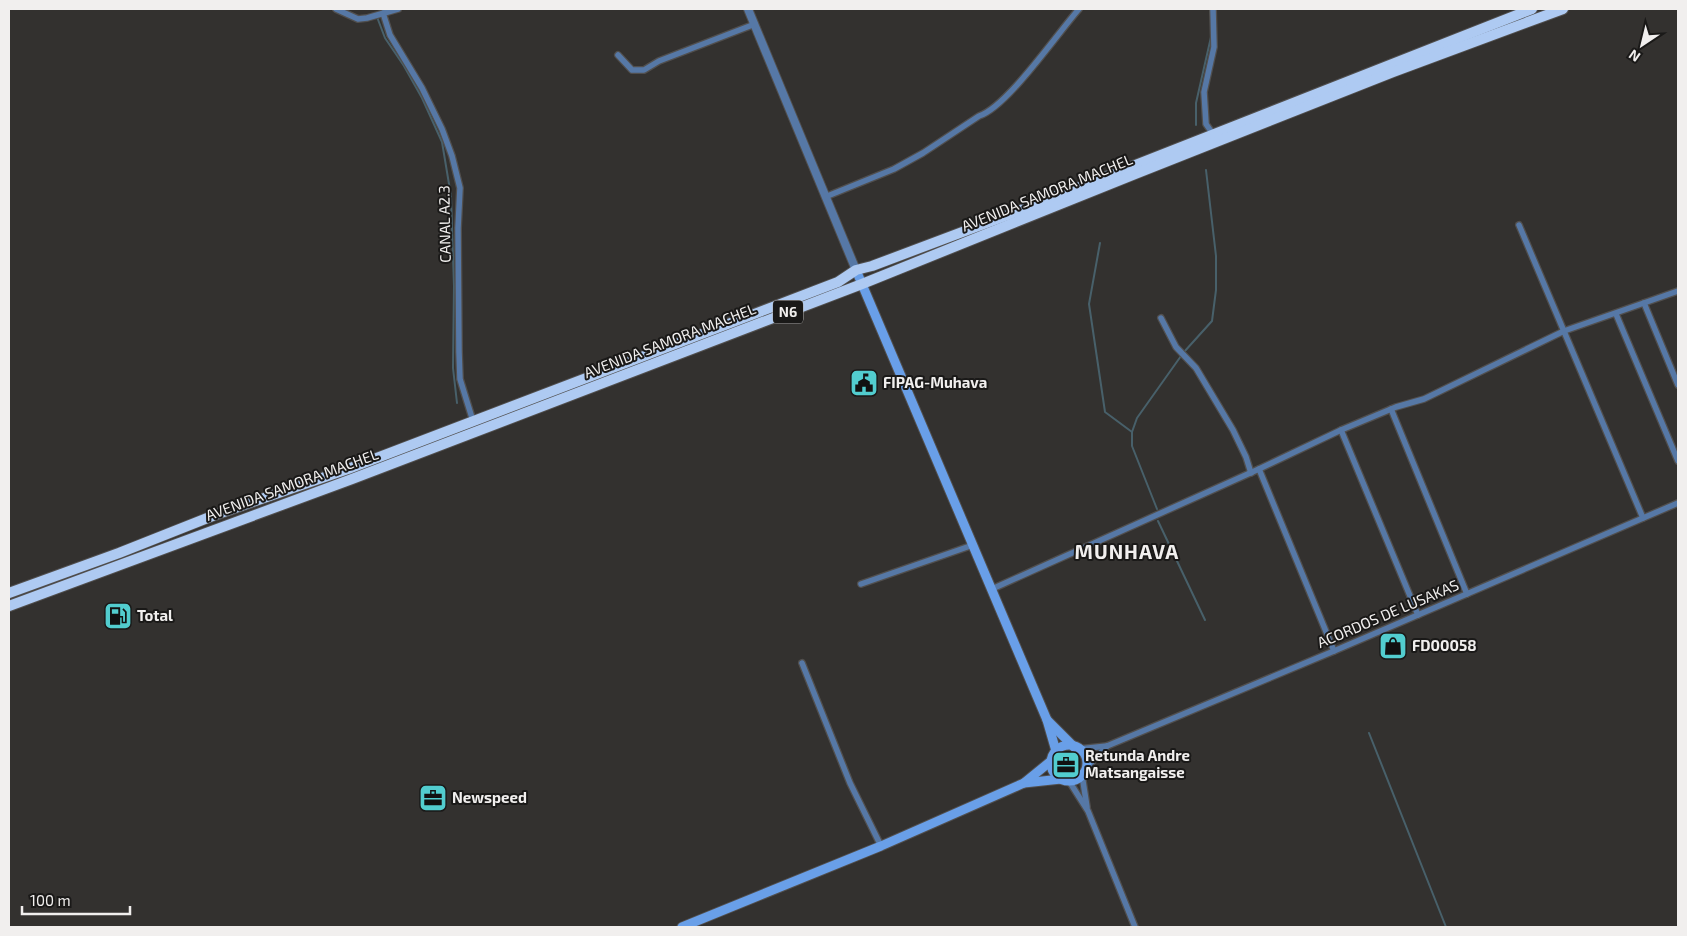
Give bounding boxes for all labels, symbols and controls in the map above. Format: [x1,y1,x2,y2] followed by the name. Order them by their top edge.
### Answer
[1617,20,1667,70] north arrow
[1625,46,1643,66] text: N
[959,149,1135,235] street label: AVENIDA SAMORA MACHEL
[434,185,454,263] street label: CANAL A2.3
[581,299,758,381] street label: AVENIDA SAMORA MACHEL
[773,300,803,324] road number: N6
[849,368,879,398] public building icon: FIPAG-Muhava
[883,373,987,391] place label: FIPAG-Muhava
[203,444,381,524] street label: AVENIDA SAMORA MACHEL
[1075,539,1179,563] district label: MUNHAVA
[1314,575,1461,651] street label: ACORDOS DE LUSAKAS
[103,601,133,631] fuel station icon: Total
[137,606,173,624] place label: Total
[1378,631,1408,661] shop icon: FD00058
[1412,636,1477,654] place label: FD00058
[1085,746,1190,781] place label: Retunda Andre Matsangaisse
[1051,750,1081,780] office icon: Retunda Andre Matsangaisse
[418,783,448,813] office icon: Newspeed
[452,788,527,806] place label: Newspeed
[22,884,130,916] scale bar
[30,891,71,909] text: 100 m

